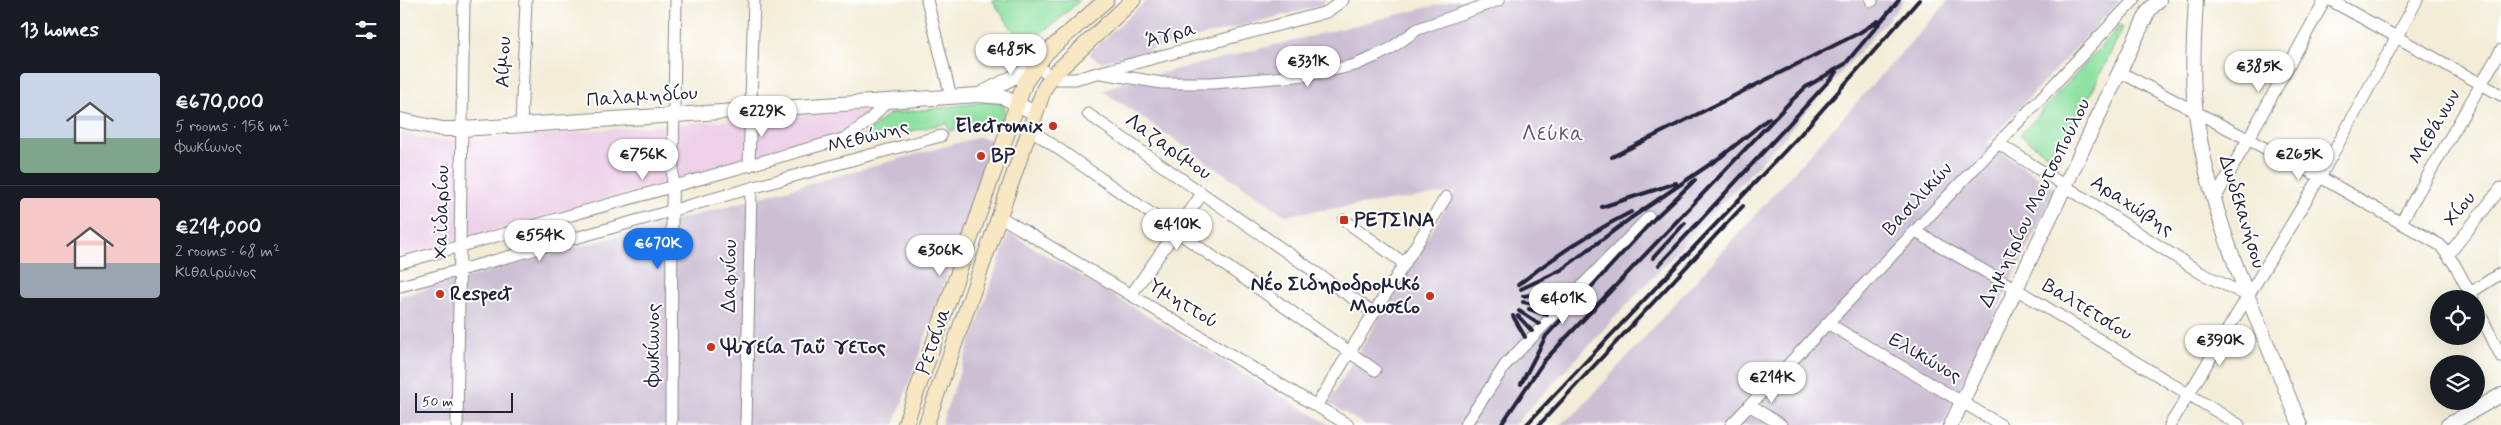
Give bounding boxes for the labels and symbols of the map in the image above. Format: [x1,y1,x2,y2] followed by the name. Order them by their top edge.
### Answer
[1143,15,1199,55] street label: Άγρα
[976,34,1046,76] pin: €485K
[490,36,518,88] street label: Αίμου
[1273,46,1343,88] pin: €331K
[2224,51,2294,93] pin: €385K
[585,80,699,114] street label: Παλαμηδίου
[2403,84,2467,170] street label: Μεθάνων
[1973,94,2097,312] street label: Δημητρίου Μουτσοπούλου
[727,96,797,138] pin: €229K
[1119,107,1217,187] street label: Λαζαρίμου
[824,113,912,161] street label: Μεθώνης
[955,113,1043,140] place label: Electromix
[1047,120,1059,132] marker: Electromix
[1522,120,1584,148] district label: Λεύκα
[608,138,678,181] pin: €756K
[2264,138,2334,181] pin: €265K
[991,143,1016,170] place label: BP
[975,150,987,162] marker: BP
[2212,152,2272,272] street label: Δωδεκανήσου
[1877,156,1959,242] street label: Βασιλικών
[428,165,456,259] street label: Χαϊδαρίου
[2085,169,2179,243] street label: Αραχώβης
[2438,186,2482,232] street label: Χίου
[1354,207,1435,234] place label: ΡΕΤΣΙΝΑ
[1142,208,1212,251] pin: €410K
[1338,214,1350,226] marker: ΡΕΤΣΙΝΑ
[505,220,575,262] pin: €554K
[623,228,693,270] pin: €670K
[905,234,975,277] pin: €306K
[716,239,744,313] street label: Δαφνίου
[1251,270,1420,321] place label: Νέο Σιδηροδρομικό Μουσείο
[2037,272,2137,348] street label: Βαλτετσίου
[1143,273,1223,335] street label: Υμηττού
[450,281,512,308] place label: Respect
[1528,282,1598,325] pin: €401K
[434,288,446,300] marker: Respect
[1424,290,1436,302] marker: Νέο Σιδηροδρομικό Μουσείο
[640,303,667,388] street label: Φωκίωνος
[910,304,958,378] street label: Ρετσίνα
[2185,324,2255,367] pin: €390K
[1884,326,1967,390] street label: Ελικώνος
[720,334,886,361] place label: Ψυγεία Ταΰγετος
[705,341,717,353] marker: Ψυγεία Ταΰγετος
[1737,362,1807,404] pin: €214K
[415,390,512,413] scale bar

